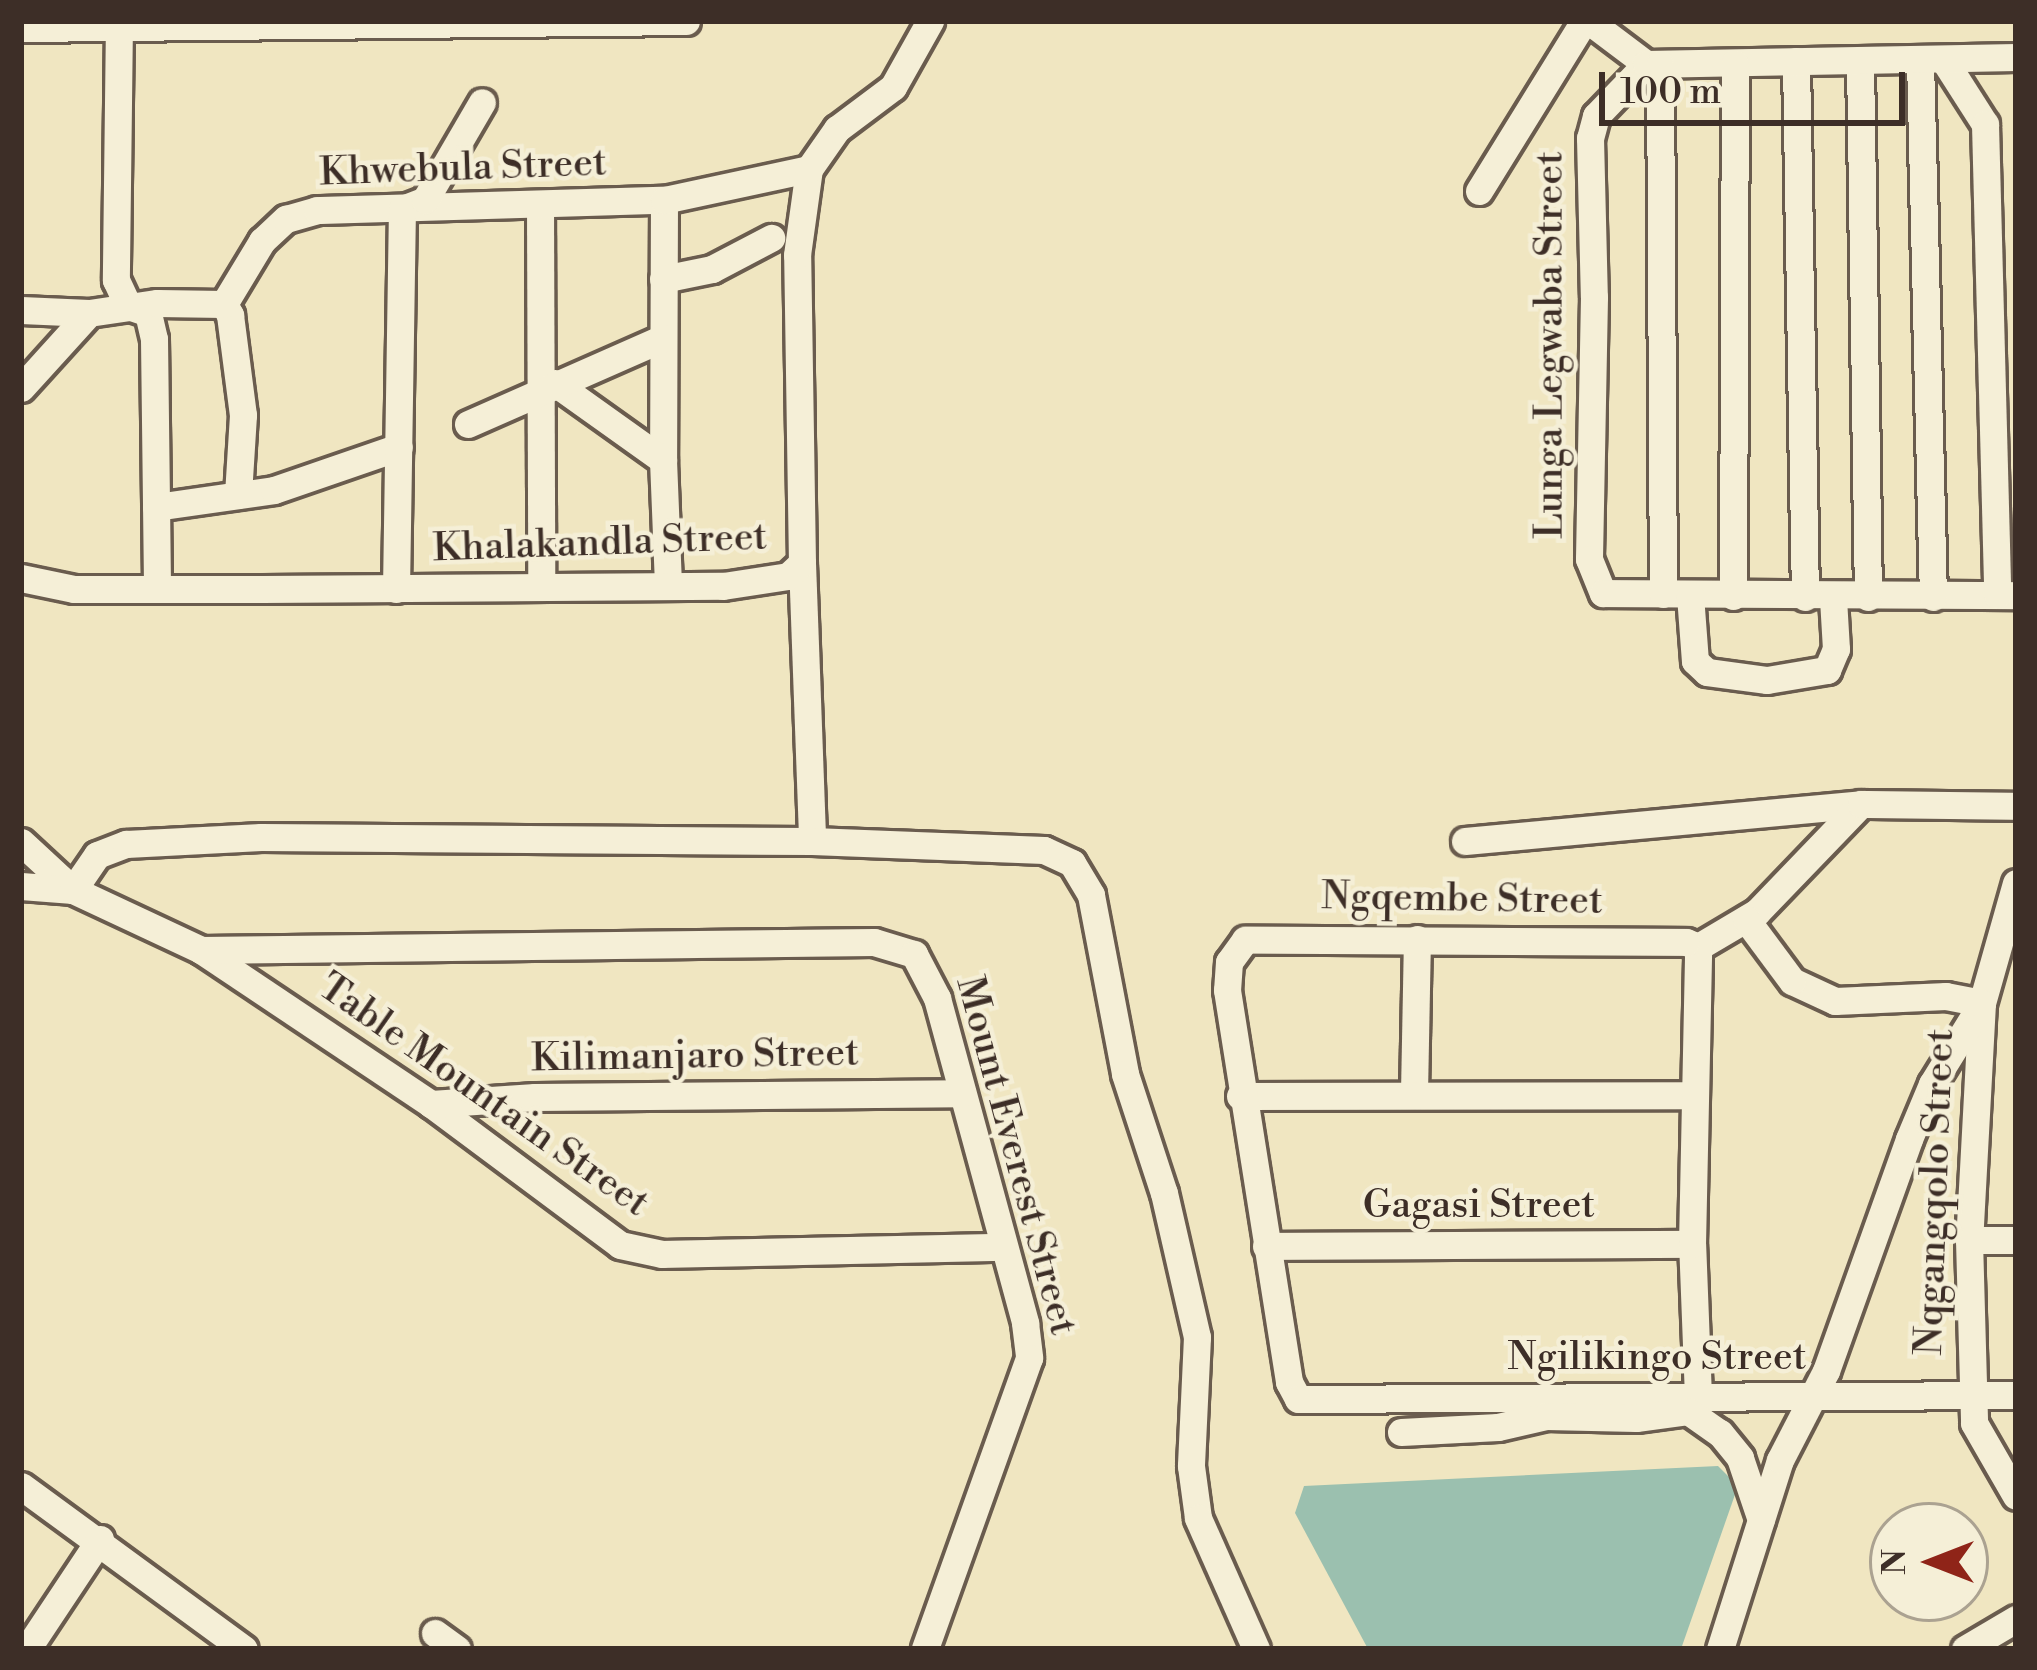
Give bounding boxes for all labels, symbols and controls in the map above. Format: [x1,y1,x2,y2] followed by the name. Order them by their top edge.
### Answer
[1605,48,1911,122] scale bar
[1620,70,1721,115] text: 100 m
[319,141,607,197] street label: Khwebula Street
[1528,151,1574,539] street label: Lunga Legwaba Street
[432,515,768,573] street label: Khalakandla Street
[1321,874,1603,926] street label: Ngqembe Street
[309,964,657,1228] street label: Table Mountain Street
[945,972,1085,1340] street label: Mount Everest Street
[1907,1028,1965,1356] street label: Nqgangqolo Street
[531,1031,859,1083] street label: Kilimanjaro Street
[1363,1183,1595,1229] street label: Gagasi Street
[1507,1335,1807,1381] street label: Ngilikingo Street
[1869,1502,1989,1622] north arrow
[1875,1549,1916,1575] text: N

